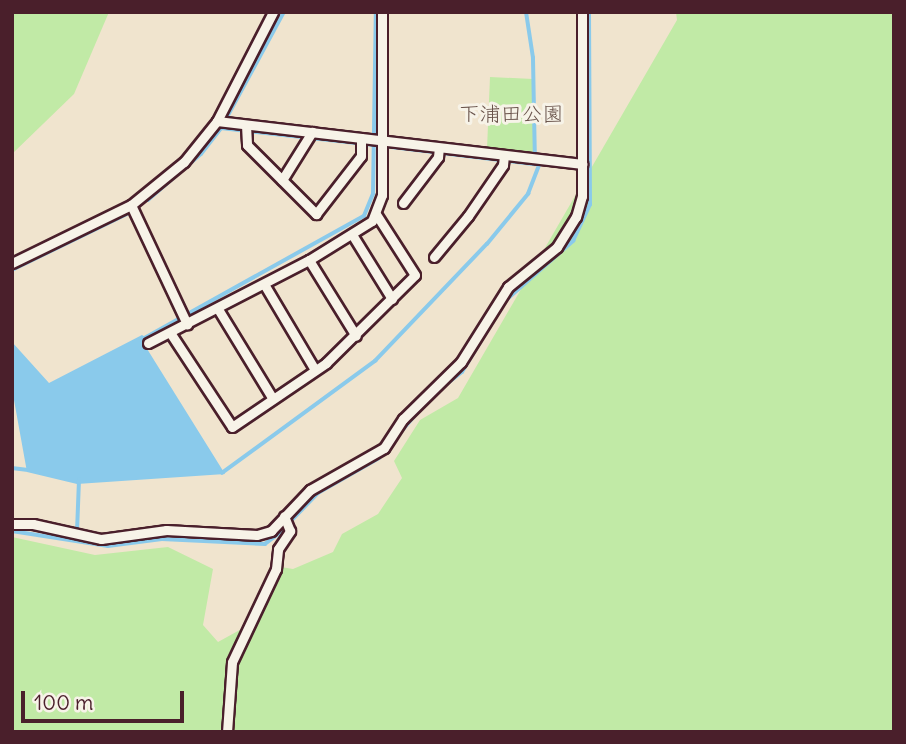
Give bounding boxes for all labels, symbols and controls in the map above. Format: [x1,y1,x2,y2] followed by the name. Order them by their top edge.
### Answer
[459,101,563,127] park label: 下浦田公園
[24,678,187,722] scale bar
[34,689,93,716] text: 100 m

